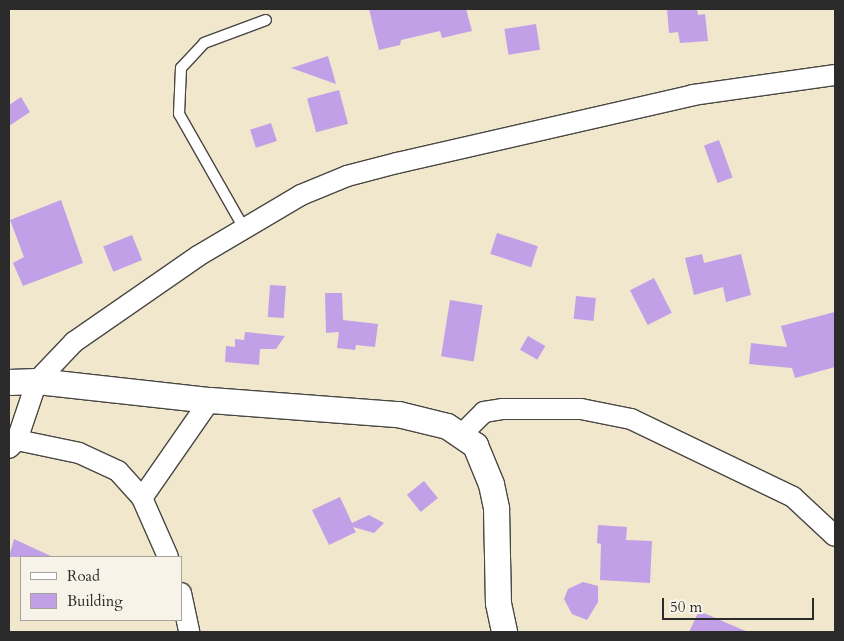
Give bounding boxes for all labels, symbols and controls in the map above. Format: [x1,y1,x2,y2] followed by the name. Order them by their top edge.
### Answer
[20,556,182,621] legend
[67,566,100,586] text: Road
[664,588,816,620] scale bar
[67,591,123,611] text: Building
[670,597,702,617] text: 50 m

